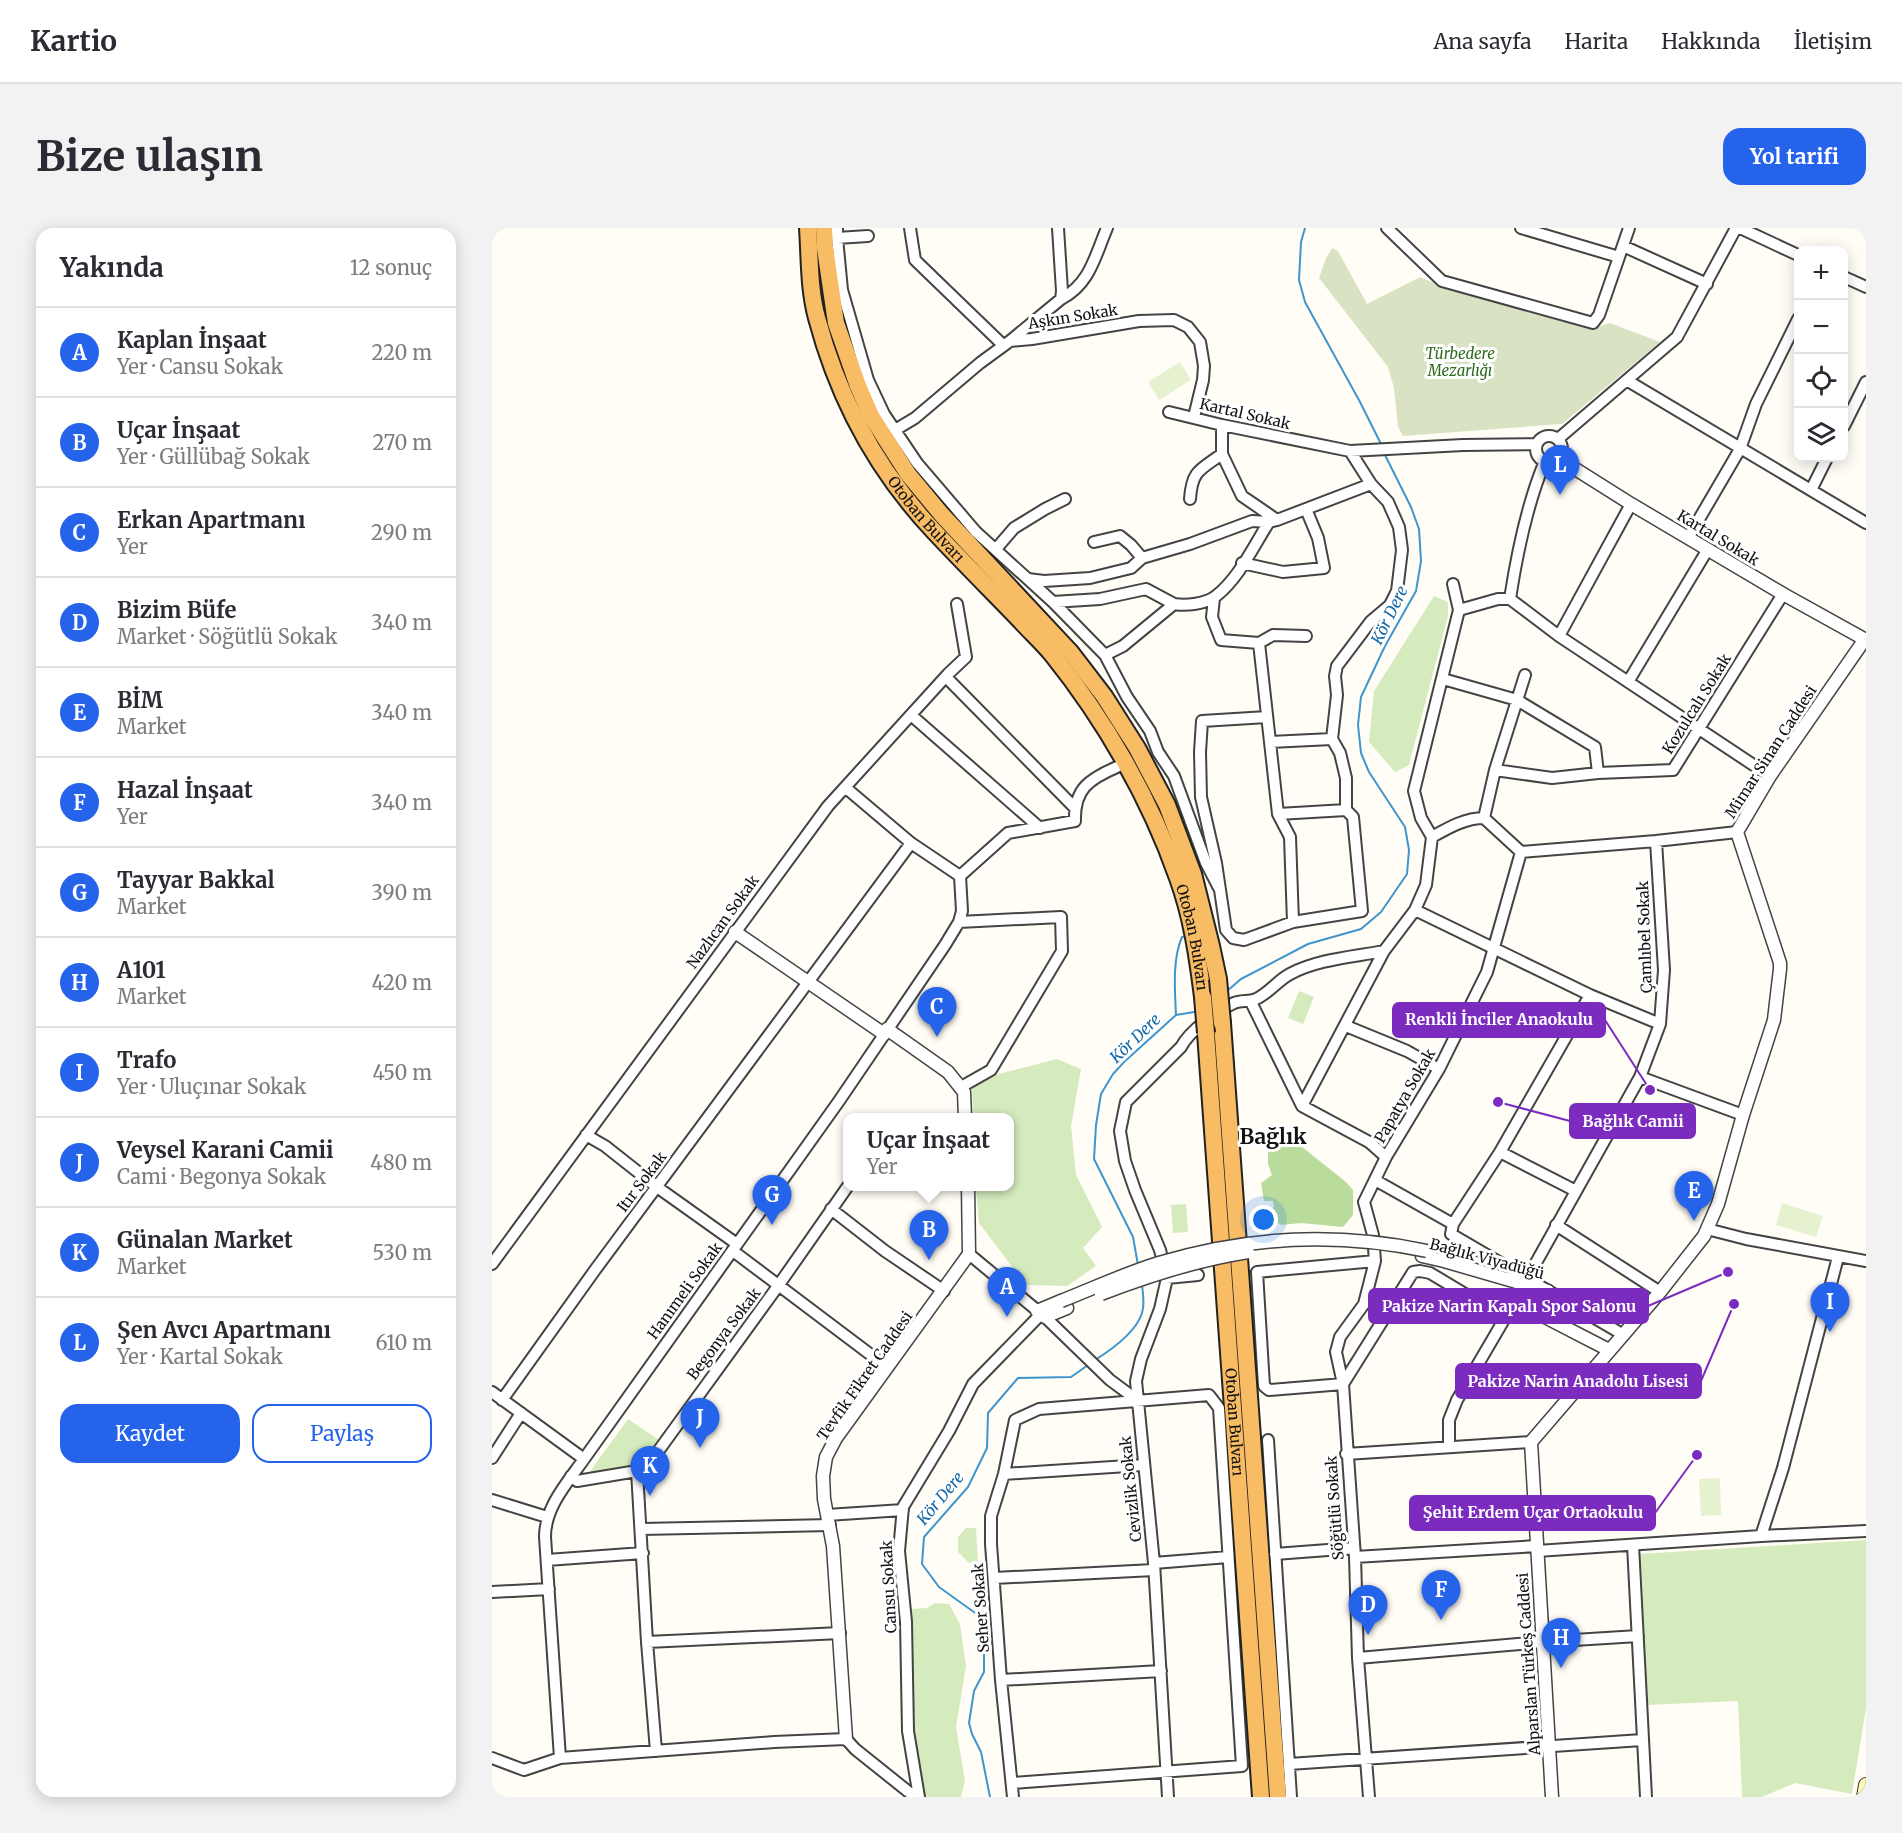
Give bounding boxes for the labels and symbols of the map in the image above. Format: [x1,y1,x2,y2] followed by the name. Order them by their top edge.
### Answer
[1026,300,1120,333] street label: Aşkın Sokak
[1425,344,1495,380] park label: Türbedere Mezarlığı
[1198,394,1293,433] street label: Kartal Sokak
[1540,446,1580,495] pin: L
[884,472,969,566] street label: Otoban Bulvarı
[1674,506,1763,570] street label: Kartal Sokak
[1366,582,1412,648] water label: Kör Dere
[1658,650,1735,757] street label: Kozulcalı Sokak
[1721,682,1821,822] street label: Mimar Sinan Caddesi
[682,871,763,972] street label: Nazlıcan Sokak
[1633,880,1656,993] street label: Çamlıbel Sokak
[1172,882,1212,992] street label: Otoban Bulvarı
[918,988,956,1037] pin: C
[1393,1003,1605,1037] callout: Renkli İnciler Anaokulu
[1105,1009,1165,1068] water label: Kör Dere
[1405,1009,1593,1029] text: Renkli İnciler Anaokulu
[1370,1045,1439,1146] street label: Papatya Sokak
[1570,1104,1695,1138] callout: Bağlık Camii
[1582,1111,1684,1131] text: Bağlık Camii
[1239,1123,1307,1150] district label: Bağlık
[613,1147,671,1216] street label: Itır Sokak
[1674,1172,1714,1221] pin: E
[752,1176,792,1225] pin: G
[1249,1205,1278,1234] your location
[910,1210,948,1260] pin: B
[1428,1234,1547,1283] street label: Bağlık Viyadüğü
[643,1238,726,1343] street label: Hanımeli Sokak
[988,1268,1026,1317] pin: A
[1810,1282,1850,1332] pin: I
[683,1283,765,1384] street label: Begonya Sokak
[1369,1289,1648,1323] callout: Pakize Narin Kapalı Spor Salonu
[1382,1296,1636,1316] text: Pakize Narin Kapalı Spor Salonu
[813,1307,916,1444] street label: Tevfik Fikret Caddesi
[1456,1364,1701,1398] callout: Pakize Narin Anadolu Lisesi
[1221,1367,1248,1477] street label: Otoban Bulvarı
[1467,1371,1689,1391] text: Pakize Narin Anadolu Lisesi
[680,1398,720,1448] pin: J
[1115,1435,1146,1543] street label: Cevizlik Sokak
[630,1446,670,1496] pin: K
[1321,1455,1348,1561] street label: Söğütlü Sokak
[912,1468,968,1529] water label: Kör Dere
[1410,1496,1655,1530] callout: Şehit Erdem Uçar Ortaokulu
[1423,1502,1643,1522] text: Şehit Erdem Uçar Ortaokulu
[877,1540,900,1634] street label: Cansu Sokak
[968,1562,993,1653] street label: Seher Sokak
[1422,1570,1460,1620] pin: F
[1513,1572,1544,1757] street label: Alparslan Türkeş Caddesi
[1348,1586,1388,1635] pin: D
[1542,1618,1580,1668] pin: H

